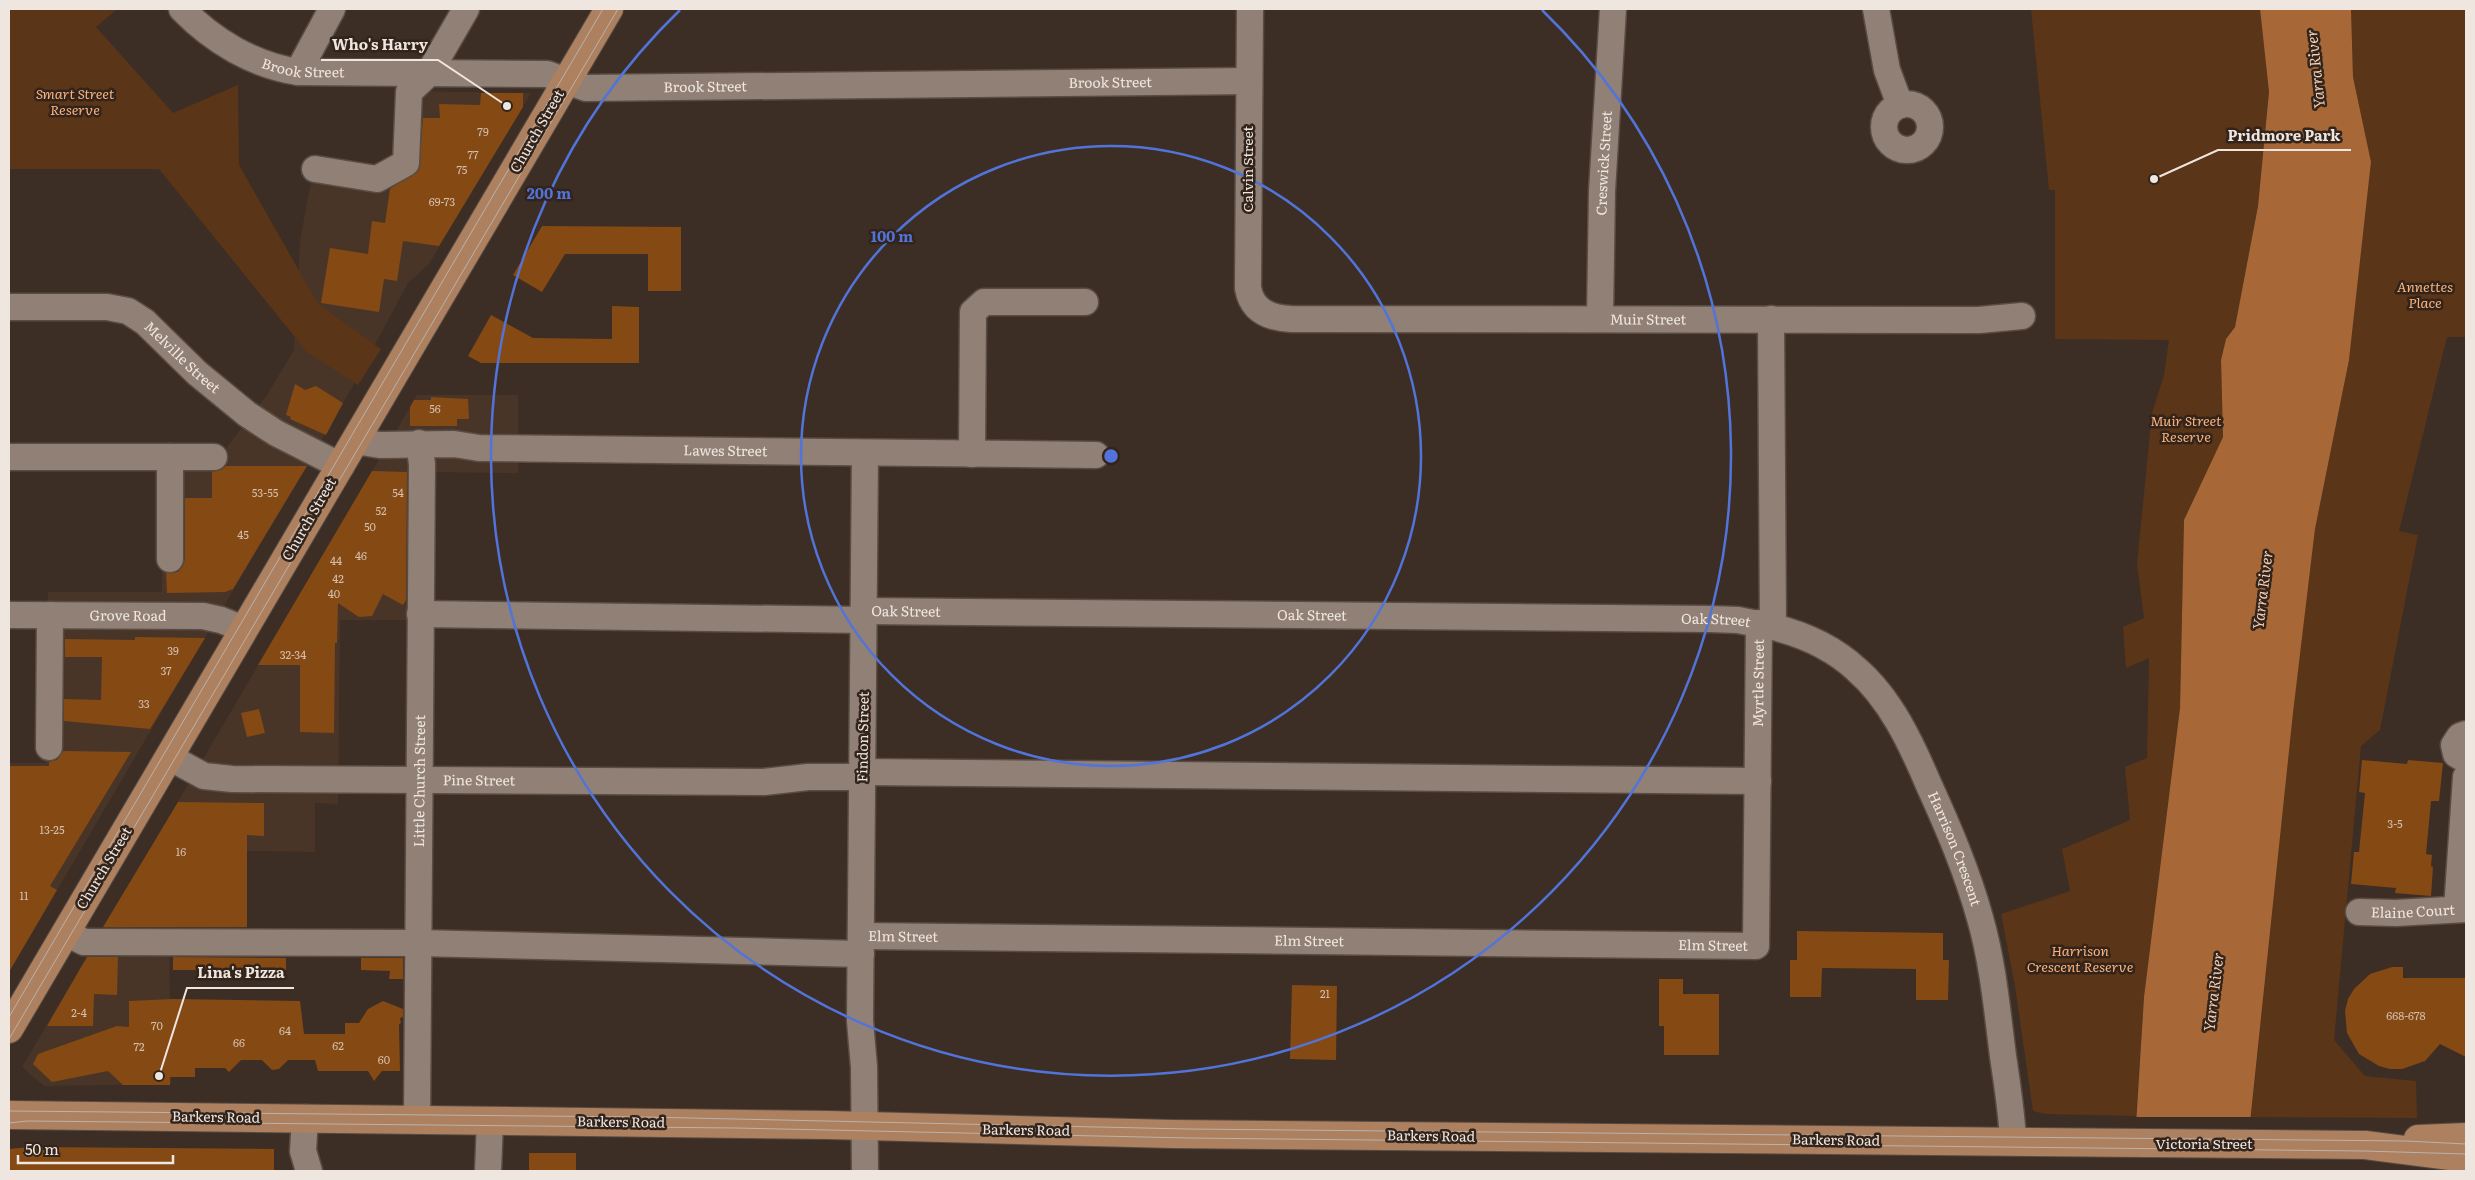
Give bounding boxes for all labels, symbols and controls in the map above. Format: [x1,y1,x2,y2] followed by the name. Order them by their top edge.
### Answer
[2299,29,2330,110] water label: Yarra River
[321,30,438,60] callout: Who's Harry
[332,32,429,55] text: Who's Harry
[259,52,345,82] street label: Brook Street
[1068,71,1152,92] street label: Brook Street
[663,75,747,96] street label: Brook Street
[36,83,115,119] park label: Smart Street Reserve
[504,85,568,176] street label: Church Street
[1591,110,1616,216] street label: Creswick Street
[2218,120,2351,150] callout: Pridmore Park
[477,123,489,139] house number: 79
[2228,123,2341,146] text: Pridmore Park
[1237,125,1257,212] street label: Calvin Street
[467,146,479,162] house number: 77
[457,161,468,177] house number: 75
[527,181,571,204] text: 200 m
[429,193,455,209] house number: 69-73
[871,224,913,247] text: 100 m
[2397,276,2453,312] park label: Annettes Place
[1610,308,1686,329] street label: Muir Street
[141,316,225,397] street label: Melville Street
[429,400,441,416] house number: 56
[2150,410,2222,446] park label: Muir Street Reserve
[683,439,768,460] street label: Lawes Street
[1102,447,1120,465] centre of rings
[276,473,340,564] street label: Church Street
[252,484,279,500] house number: 53-55
[392,484,404,500] house number: 54
[375,502,387,518] house number: 52
[364,518,376,534] house number: 50
[237,526,249,542] house number: 45
[355,547,367,563] house number: 46
[2245,549,2278,630] water label: Yarra River
[330,552,342,568] house number: 44
[332,570,344,586] house number: 42
[328,585,340,601] house number: 40
[871,600,941,621] street label: Oak Street
[89,604,167,625] street label: Grove Road
[1277,604,1347,625] street label: Oak Street
[1681,608,1753,631] street label: Oak Street
[1747,639,1768,727] street label: Myrtle Street
[167,642,179,658] house number: 39
[280,646,306,662] house number: 32-34
[160,662,172,678] house number: 37
[851,691,873,783] street label: Findon Street
[138,695,150,711] house number: 33
[408,714,429,847] street label: Little Church Street
[443,769,516,790] street label: Pine Street
[1924,788,1987,909] street label: Harrison Crescent
[2387,815,2403,831] house number: 3-5
[39,821,65,837] house number: 13-25
[71,822,136,912] street label: Church Street
[176,843,186,859] house number: 16
[20,887,29,903] house number: 11
[2371,899,2456,922] street label: Elaine Court
[868,925,938,946] street label: Elm Street
[1274,930,1344,950] street label: Elm Street
[1678,934,1748,955] street label: Elm Street
[2027,940,2134,976] park label: Harrison Crescent Reserve
[2196,951,2229,1032] water label: Yarra River
[187,958,294,988] callout: Lina's Pizza
[197,960,285,983] text: Lina's Pizza
[1320,985,1331,1001] house number: 21
[71,1004,87,1020] house number: 2-4
[2386,1007,2426,1023] house number: 668-678
[151,1017,163,1033] house number: 70
[279,1022,291,1038] house number: 64
[233,1034,245,1050] house number: 66
[332,1037,344,1053] house number: 62
[133,1038,145,1054] house number: 72
[378,1051,390,1067] house number: 60
[172,1105,261,1127] street label: Barkers Road
[577,1110,666,1132] street label: Barkers Road
[982,1118,1071,1140] street label: Barkers Road
[1387,1124,1476,1146] street label: Barkers Road
[1792,1128,1881,1150] street label: Barkers Road
[18,1132,172,1164] scale bar
[2155,1133,2253,1153] street label: Victoria Street
[25,1137,59,1160] text: 50 m

